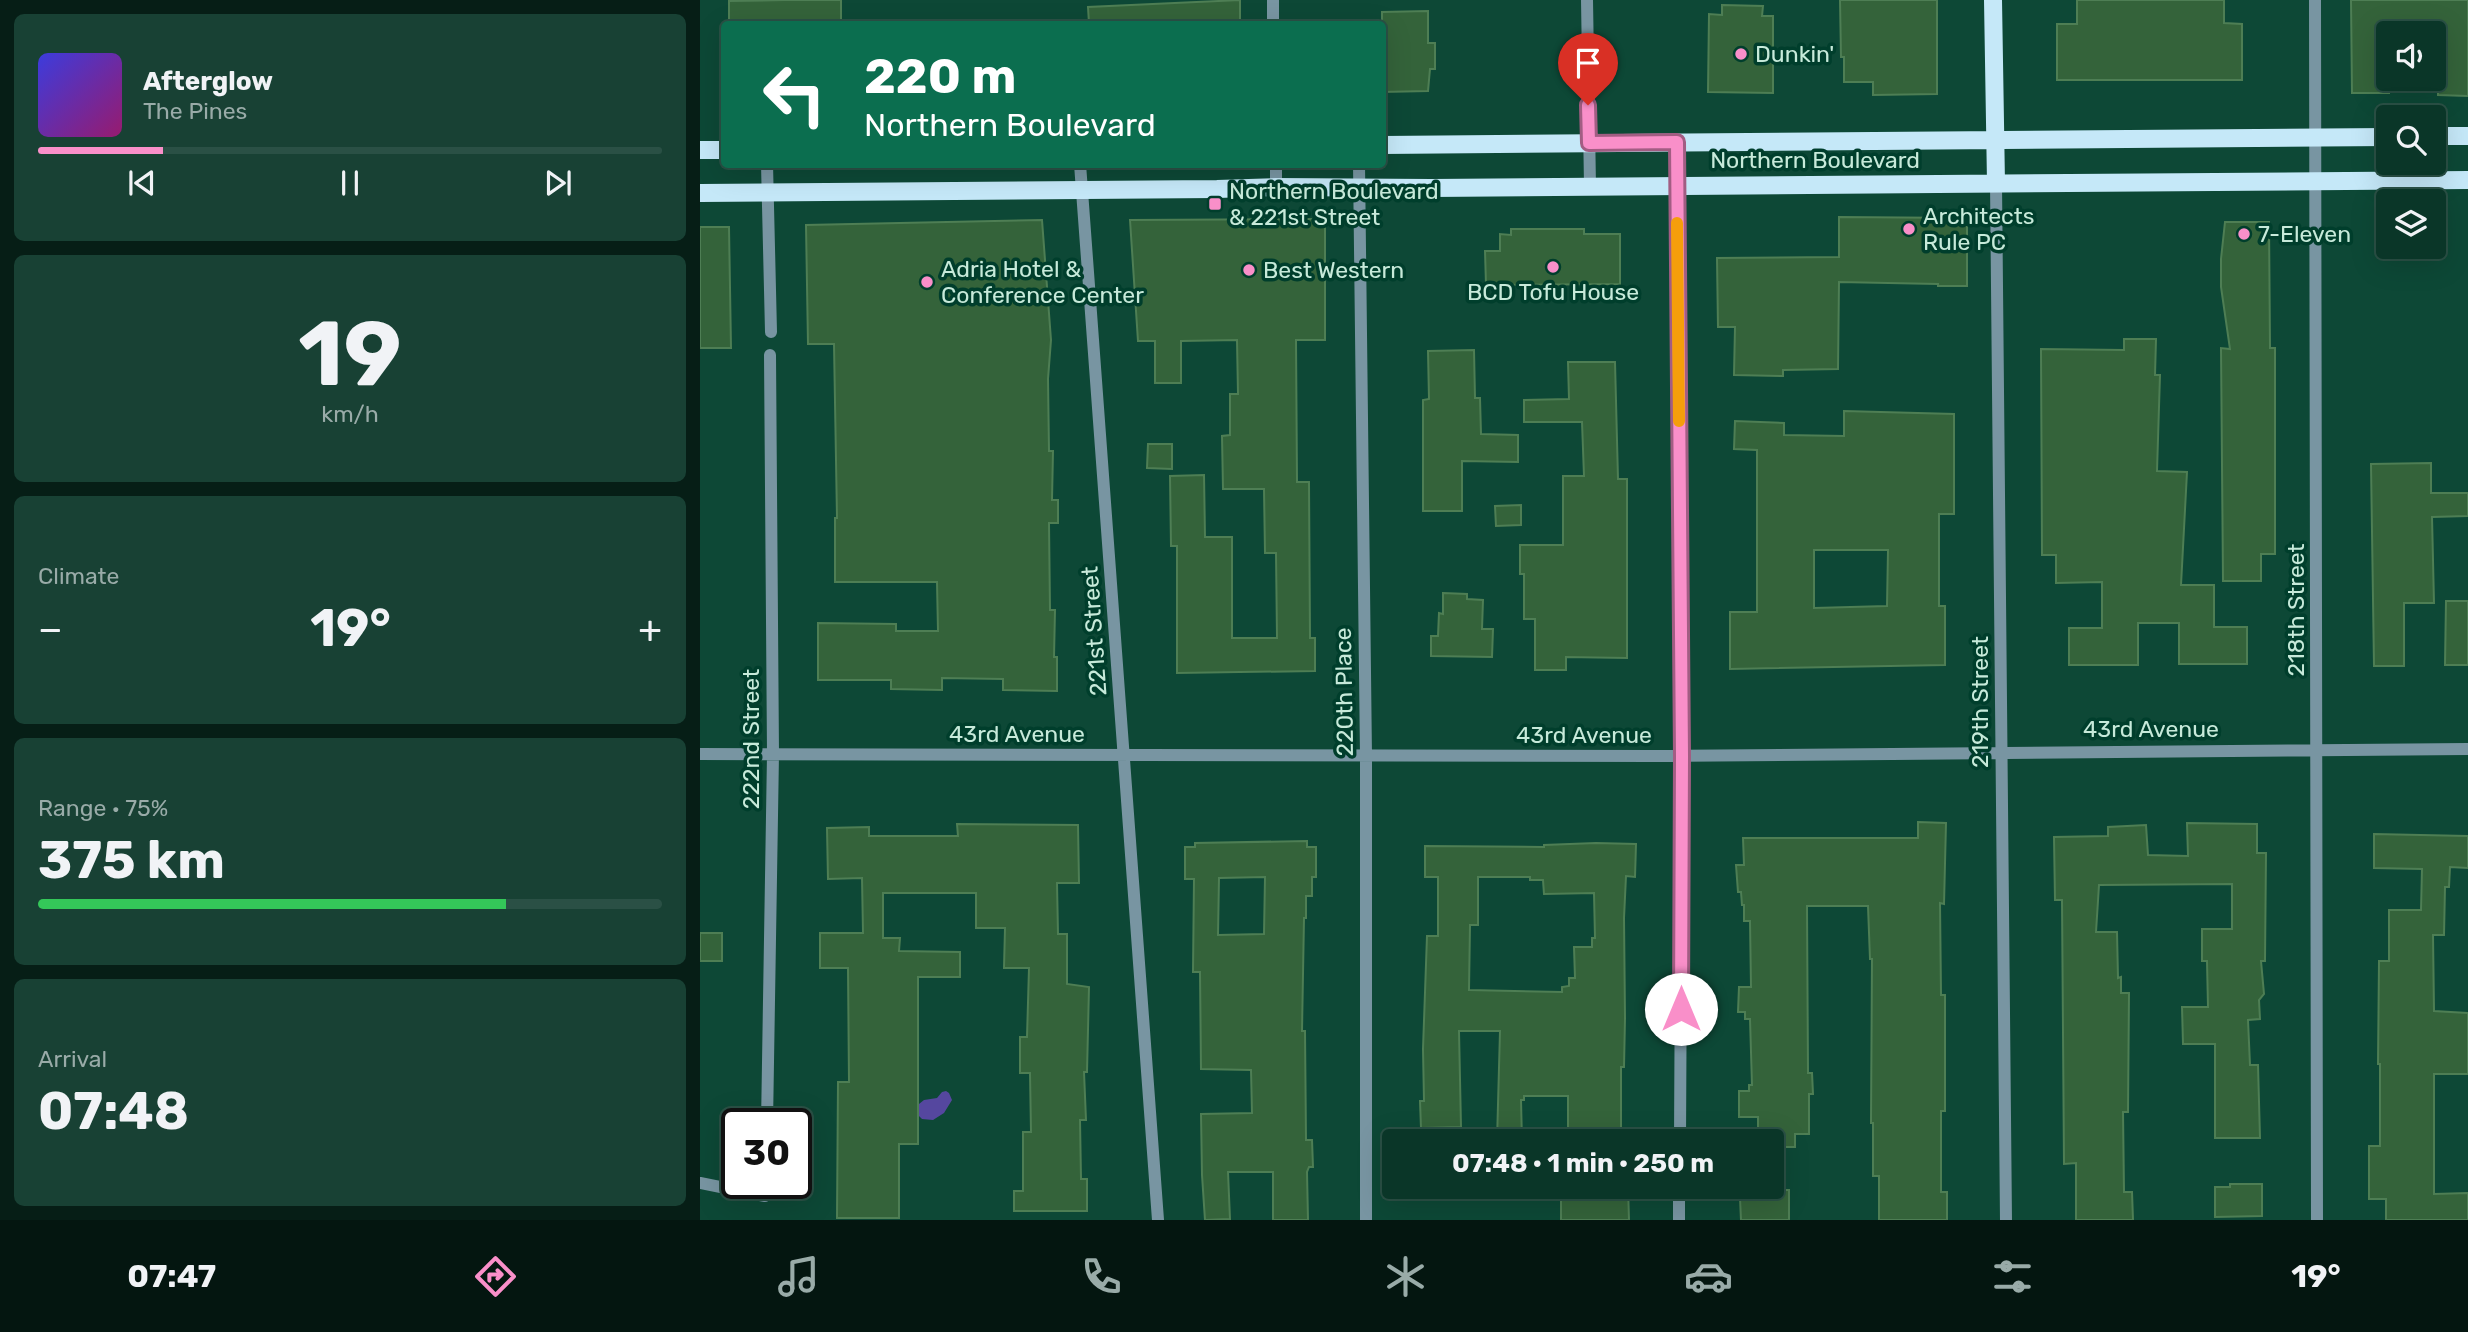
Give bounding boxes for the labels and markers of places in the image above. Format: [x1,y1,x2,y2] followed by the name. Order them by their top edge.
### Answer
[1558,33,1618,105] pin
[1755,40,1834,68] place label: Dunkin'
[1733,46,1749,62] marker: Dunkin'
[1229,177,1439,231] place label: Northern Boulevard & 221st Street
[1207,196,1223,212] marker: Northern Boulevard & 221st Street
[1923,202,2035,256] place label: Architects Rule PC
[2258,220,2351,248] place label: 7-Eleven
[1901,221,1917,237] marker: Architects Rule PC
[2236,226,2252,242] marker: 7-Eleven
[941,255,1144,309] place label: Adria Hotel & Conference Center
[1263,256,1404,284] place label: Best Western
[1545,259,1561,275] marker: BCD Tofu House
[1241,262,1257,278] marker: Best Western
[919,274,935,290] marker: Adria Hotel & Conference Center
[1467,278,1639,306] place label: BCD Tofu House

